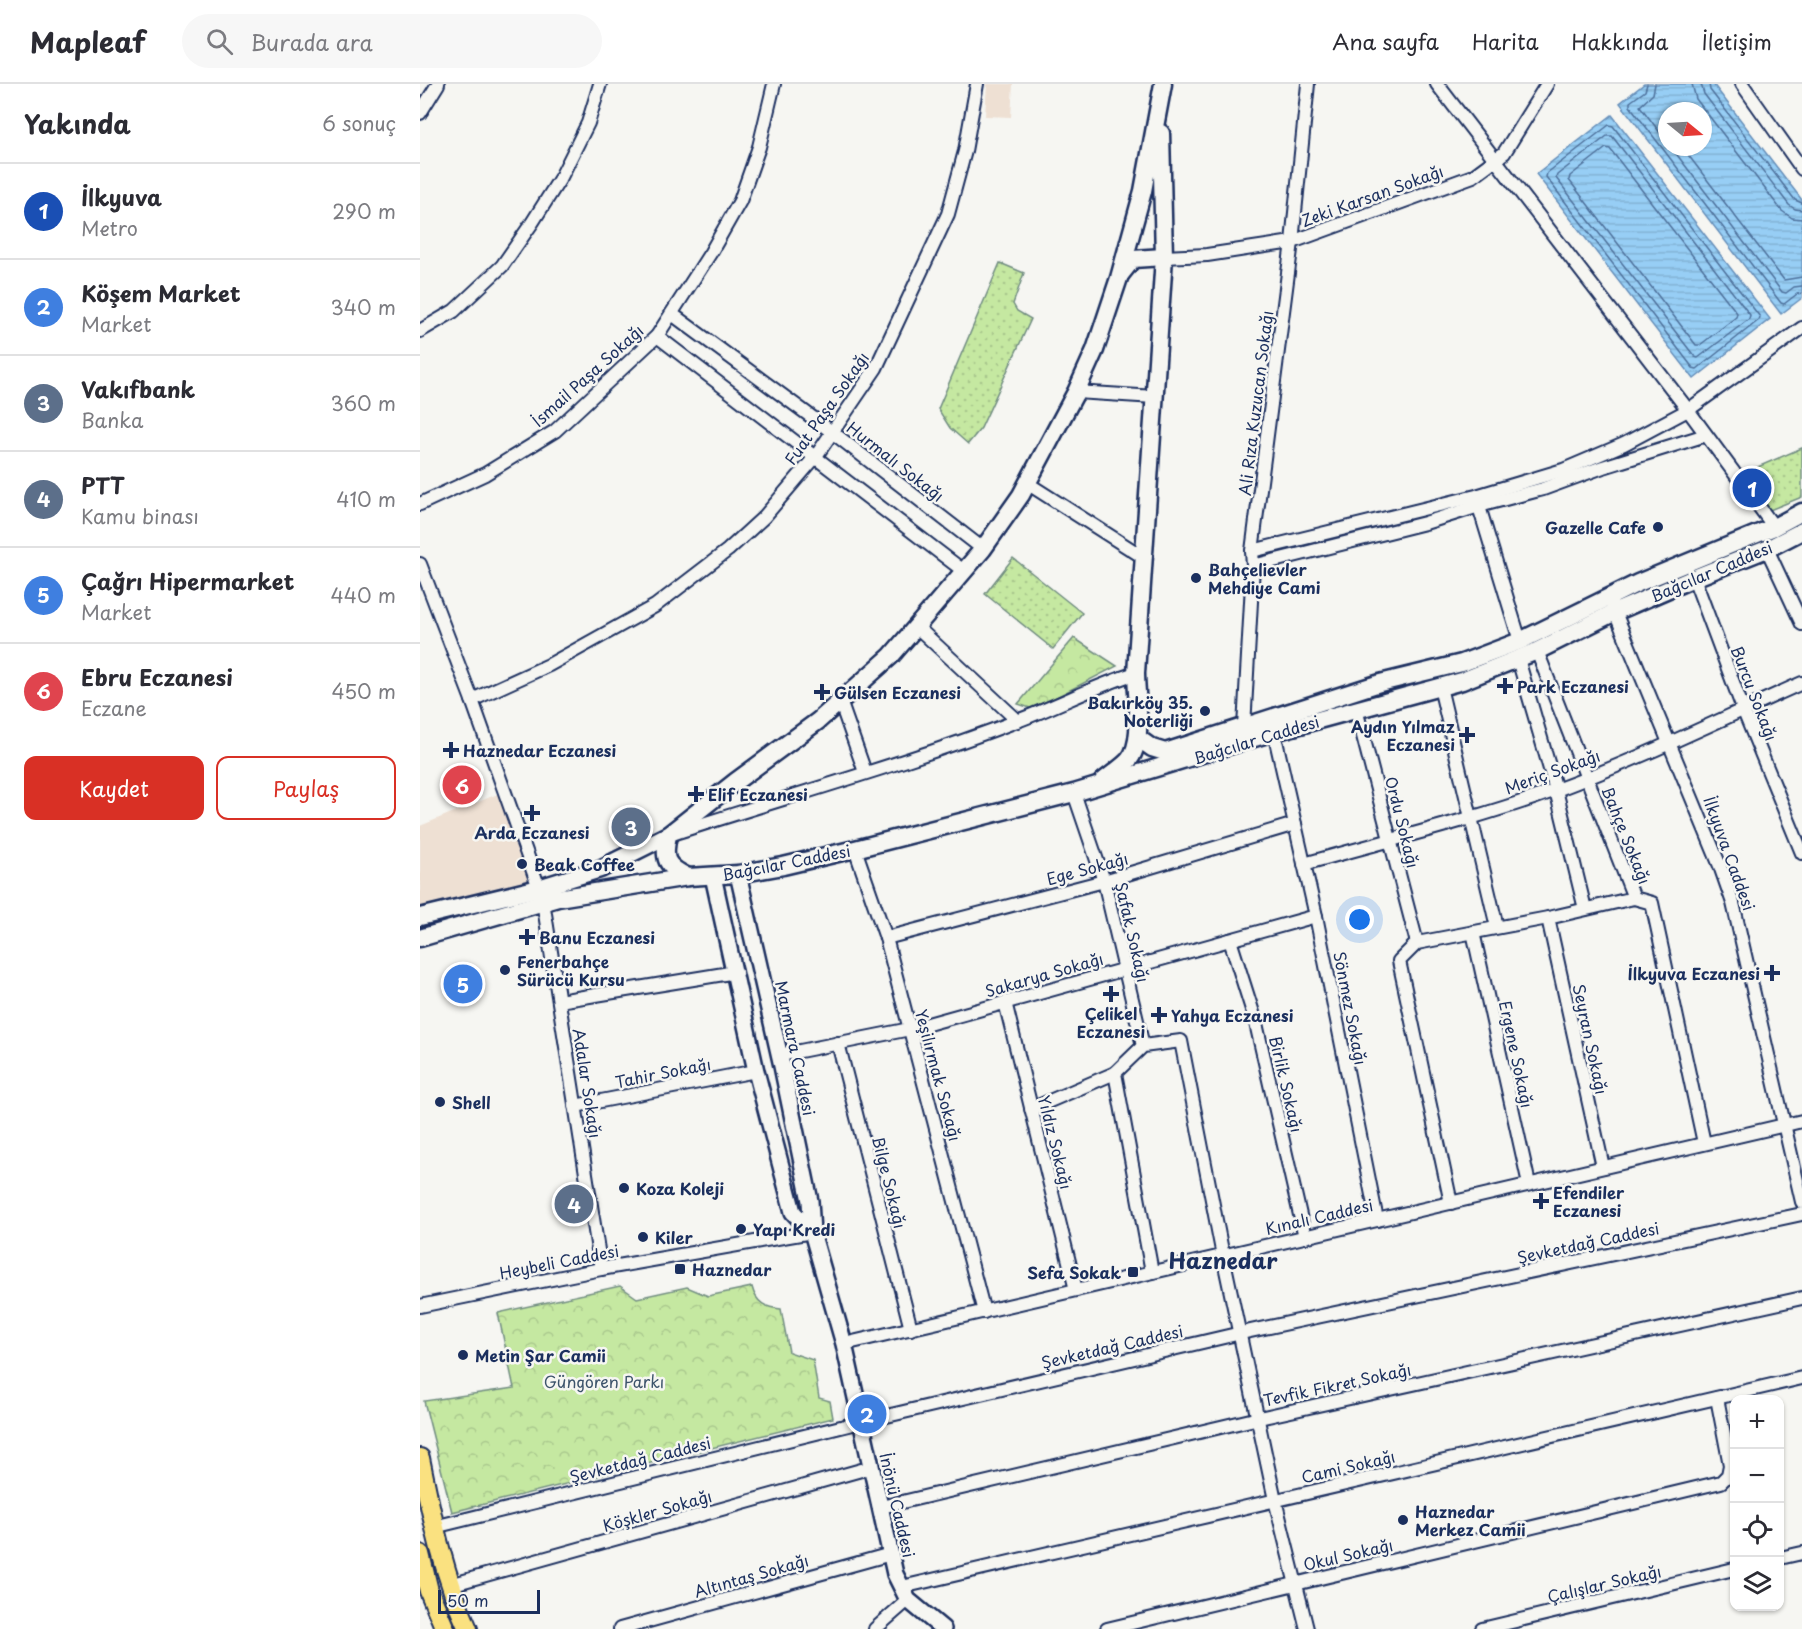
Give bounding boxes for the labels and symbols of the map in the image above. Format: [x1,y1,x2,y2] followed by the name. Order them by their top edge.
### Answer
[1658,102,1712,156] north arrow
[1298,158,1446,232] street label: Zeki Karsan Sokağı
[1232,309,1278,497] street label: Ali Rıza Kuzucan Sokağı
[526,318,648,432] street label: İsmail Paşa Sokağı
[778,347,874,469] street label: Fuat Paşa Sokağı
[842,415,950,507] street label: Hurmalı Sokağı
[1732,466,1772,510] pin: 1
[1545,515,1646,539] place label: Gazelle Cafe
[1651,520,1665,534] marker: Gazelle Cafe
[1646,534,1776,608] street label: Bağcılar Caddesi
[1208,557,1321,599] place label: Bahçelievler Mehdiye Cami
[1189,571,1203,585] marker: Bahçelievler Mehdiye Cami
[1726,642,1784,744] street label: Burcu Sokağı
[1517,674,1629,698] place label: Park Eczanesi
[1498,679,1512,693] marker: Park Eczanesi
[834,680,961,704] place label: Gülsen Eczanesi
[815,685,829,699] marker: Gülsen Eczanesi
[1087,690,1193,732] place label: Bakırköy 35. Noterliği
[1198,704,1212,718] marker: Bakırköy 35. Noterliği
[1190,708,1322,770] street label: Bağcılar Caddesi
[1351,714,1455,756] place label: Aydın Yılmaz Eczanesi
[1460,728,1474,742] marker: Aydın Yılmaz Eczanesi
[463,738,616,762] place label: Haznedar Eczanesi
[444,743,458,757] marker: Haznedar Eczanesi
[1501,743,1603,799] street label: Meriç Sokağı
[442,762,482,808] pin: 6
[1380,774,1426,870] street label: Ordu Sokağı
[708,782,808,806] place label: Elif Eczanesi
[1596,782,1658,888] street label: Bahçe Sokağı
[689,787,703,801] marker: Elif Eczanesi
[1698,792,1762,914] street label: İlkyuva Caddesi
[612,804,650,850] pin: 3
[525,806,539,820] marker: Arda Eczanesi
[474,820,590,844] place label: Arda Eczanesi
[720,838,852,886] street label: Bağcılar Caddesi
[1043,846,1131,890] street label: Ege Sokağı
[534,852,635,876] place label: Beak Coffee
[515,857,529,871] marker: Beak Coffee
[1110,880,1156,984] street label: Şafak Sokağı
[1345,905,1374,934] your location
[539,925,655,949] place label: Banu Eczanesi
[520,930,534,944] marker: Banu Eczanesi
[982,946,1106,1002] street label: Sakarya Sokağı
[517,949,625,991] place label: Fenerbahçe Sürücü Kursu
[1328,949,1374,1067] street label: Sönmez Sokağı
[1628,961,1760,985] place label: İlkyuva Eczanesi
[444,962,483,1006] pin: 5
[498,963,512,977] marker: Fenerbahçe Sürücü Kursu
[1765,966,1779,980] marker: İlkyuva Eczanesi
[770,978,822,1118] street label: Marmara Caddesi
[1568,982,1614,1096] street label: Seyran Sokağı
[1104,987,1118,1001] marker: Çelikel Eczanesi
[1494,998,1540,1110] street label: Ergene Sokağı
[1077,1001,1145,1043] place label: Çelikel Eczanesi
[1171,1003,1293,1027] place label: Yahya Eczanesi
[910,1006,968,1144] street label: Yeşilırmak Sokağı
[1152,1008,1166,1022] marker: Yahya Eczanesi
[567,1026,609,1140] street label: Adalar Sokağı
[1264,1033,1310,1135] street label: Birlik Sokağı
[613,1051,713,1093] street label: Tahir Sokağı
[452,1090,491,1114] place label: Shell
[1033,1092,1079,1192] street label: Yıldız Sokağı
[433,1095,447,1109] marker: Shell
[867,1133,913,1231] street label: Bilge Sokağı
[636,1176,724,1200] place label: Koza Koleji
[1553,1180,1625,1222] place label: Efendiler Eczanesi
[617,1181,631,1195] marker: Koza Koleji
[554,1182,594,1226] pin: 4
[1263,1192,1375,1240] street label: Kınalı Caddesi
[1534,1194,1548,1208] marker: Efendiler Eczanesi
[1515,1215,1661,1269] street label: Şevketdağ Caddesi
[753,1217,835,1241] place label: Yapı Kredi
[734,1222,748,1236] marker: Yapı Kredi
[655,1225,693,1249] place label: Kiler
[636,1230,650,1244] marker: Kiler
[497,1238,621,1284] street label: Heybeli Caddesi
[1168,1243,1278,1276] district label: Haznedar
[692,1257,772,1281] place label: Haznedar
[1027,1260,1121,1284] place label: Sefa Sokak
[673,1262,687,1276] marker: Haznedar
[1126,1265,1140,1279] marker: Sefa Sokak
[1039,1318,1185,1374] street label: Şevketdağ Caddesi
[475,1343,606,1367] place label: Metin Şar Camii
[456,1348,470,1362] marker: Metin Şar Camii
[1261,1357,1413,1411] street label: Tevfik Fikret Sokağı
[544,1369,664,1393] park label: Güngören Parkı
[848,1392,886,1436] pin: 2
[567,1430,713,1488] street label: Şevketdağ Caddesi
[1299,1444,1397,1488] street label: Cami Sokağı
[874,1450,922,1560] street label: İnönü Caddesi
[600,1483,714,1537] street label: Köşkler Sokağı
[1415,1499,1526,1541] place label: Haznedar Merkez Camii
[1396,1513,1410,1527] marker: Haznedar Merkez Camii
[1301,1532,1395,1576] street label: Okul Sokağı
[691,1547,811,1603] street label: Altıntaş Sokağı
[1545,1558,1663,1608] street label: Çalışlar Sokağı
[438,1587,540,1614] scale bar

